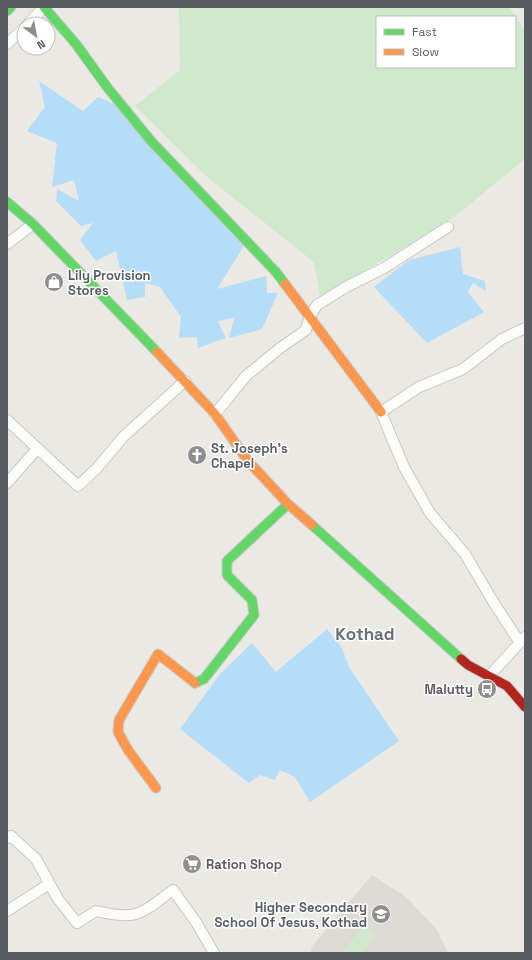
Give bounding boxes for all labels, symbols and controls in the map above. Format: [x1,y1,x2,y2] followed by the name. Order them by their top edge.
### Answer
[16,16,56,56] north arrow
[376,16,516,68] legend
[412,24,437,40] text: Fast
[34,37,48,52] text: N
[412,44,439,60] text: Slow
[68,267,151,299] place label: Lily Provision Stores
[43,271,65,293] shop icon: Lily Provision Stores
[211,440,288,472] place label: St. Joseph's Chapel
[186,444,208,466] church icon: St. Joseph's Chapel
[335,623,395,645] district label: Kothad
[476,678,498,700] bus stop icon: Malutty
[424,681,473,698] place label: Malutty
[181,853,203,875] supermarket icon: Ration Shop
[206,856,282,873] place label: Ration Shop
[214,899,367,931] place label: Higher Secondary School Of Jesus, Kothad
[370,903,392,925] school or university icon: Higher Secondary School Of Jesus, Kothad

